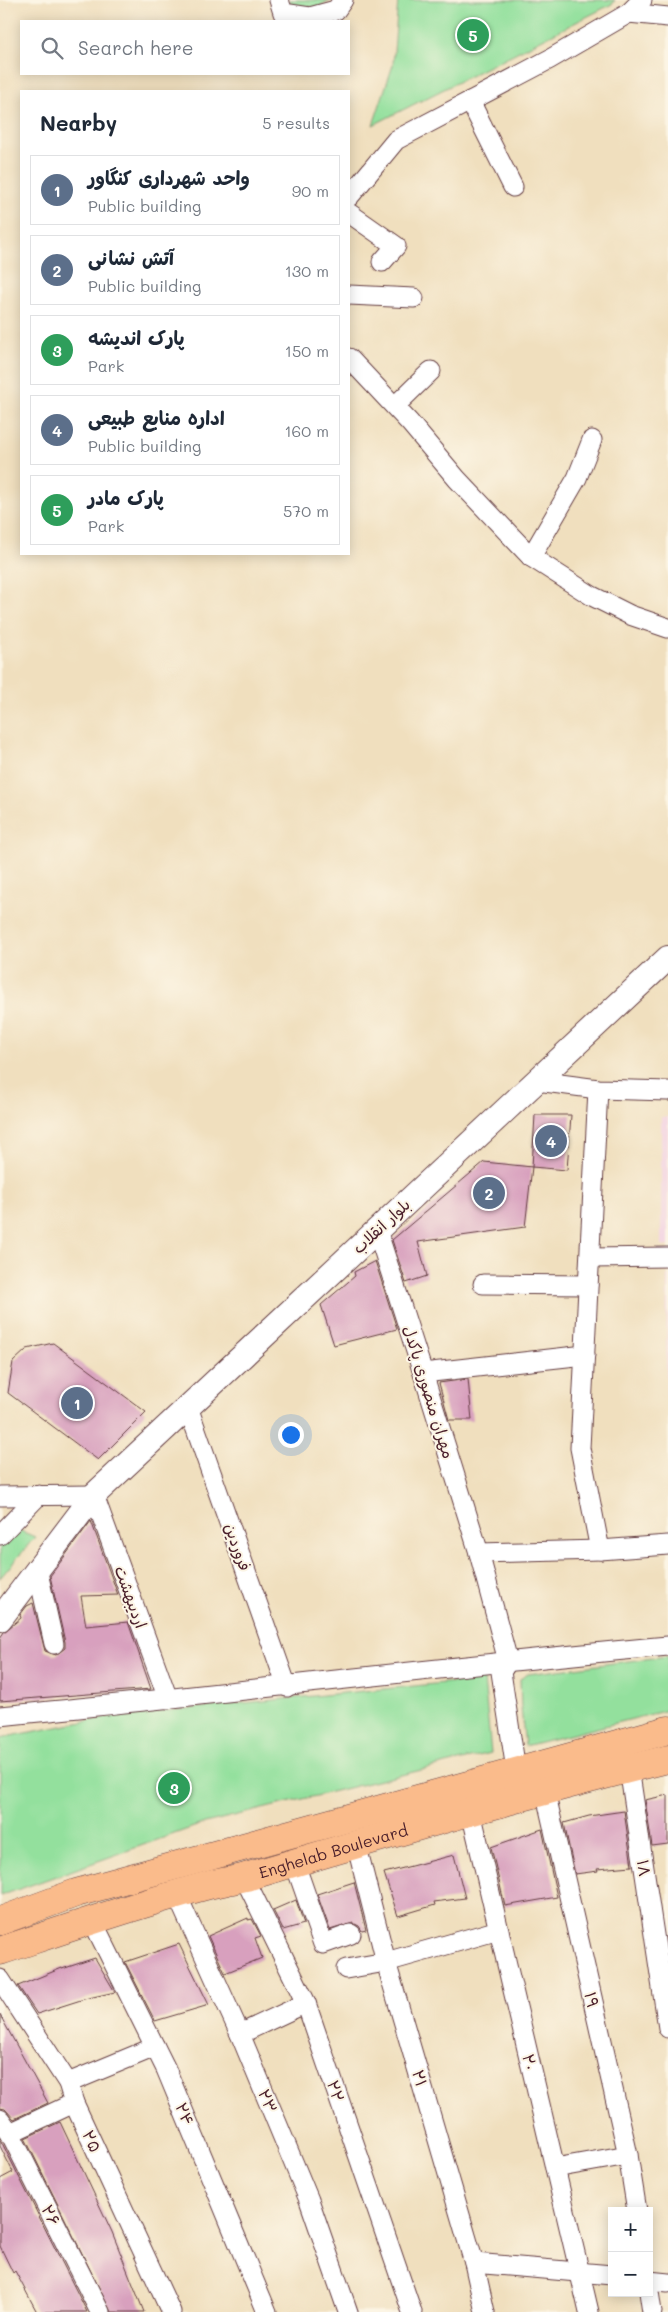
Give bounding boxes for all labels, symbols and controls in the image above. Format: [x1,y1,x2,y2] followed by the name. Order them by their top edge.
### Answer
[457,16,489,54] pin: 5
[20,20,350,75] search box
[38,34,66,62] icon: search
[78,35,194,60] text: Search here
[40,109,117,136] text: Nearby
[262,112,330,133] text: 5 results
[88,165,250,190] text: واحد شهرداری کنگاور
[53,180,61,201] text: 1
[292,180,329,201] text: 90 m
[88,195,201,216] text: Public building
[88,245,174,270] text: آتش نشانی
[53,260,61,281] text: 2
[285,260,329,281] text: 130 m
[88,275,201,296] text: Public building
[88,325,184,350] text: پارک اندیشه
[52,340,62,361] text: 3
[285,340,329,361] text: 150 m
[88,355,124,376] text: Park
[88,405,225,430] text: اداره منابع طبیعی
[52,420,62,441] text: 4
[284,420,329,441] text: 160 m
[88,435,201,456] text: Public building
[88,485,164,510] text: پارک مادر
[52,500,62,521] text: 5
[283,500,329,521] text: 570 m
[88,515,124,536] text: Park
[535,1122,567,1160] pin: 4
[473,1174,505,1212] pin: 2
[347,1194,415,1258] street label: بلوار انقلاب
[398,1323,460,1461] street label: مهران منصوری پاکدل
[61,1384,93,1422] pin: 1
[278,1422,304,1448] your location
[221,1520,256,1573] street label: فروردین
[111,1563,152,1631] street label: اردیبهشت
[158,1769,190,1807] pin: 3
[256,1819,410,1883] street label: Enghelab Boulevard
[633,1858,656,1878] street label: ۱۸
[580,1990,605,2010] street label: ۱۹
[518,2052,543,2072] street label: ۲۰
[408,2067,433,2089] street label: ۲۱
[323,2077,350,2104] street label: ۲۲
[254,2086,283,2116] street label: ۲۳
[171,2099,200,2128] street label: ۲۴
[78,2126,107,2155] street label: ۲۵
[37,2201,65,2229] street label: ۲۶
[608,2207,653,2297] map controls
[608,2207,653,2252] button: +
[608,2252,653,2297] button: −

